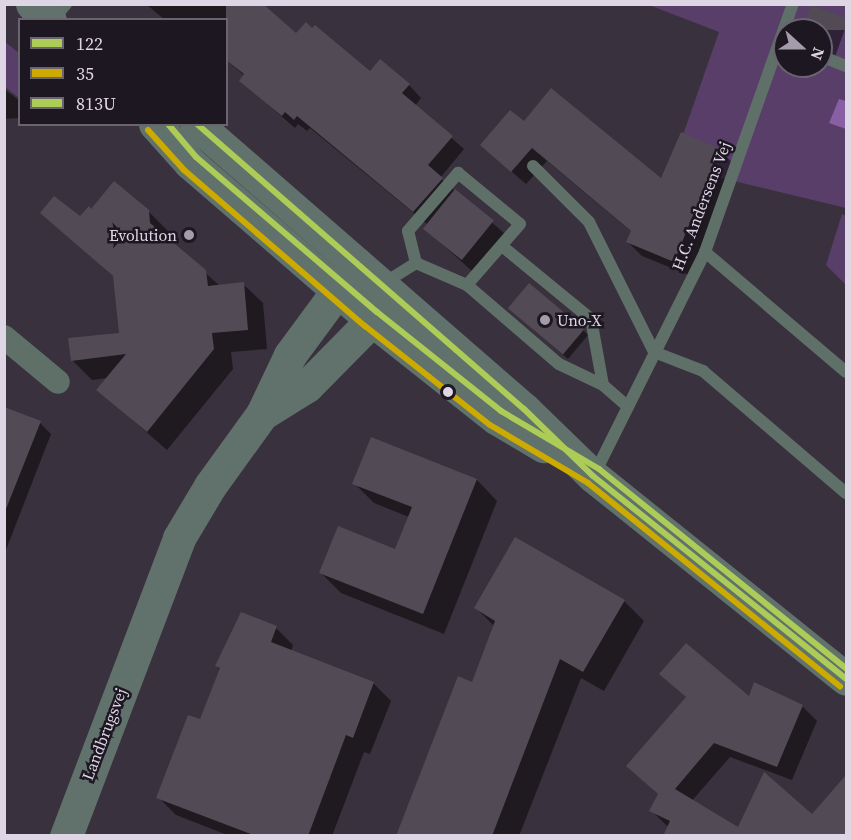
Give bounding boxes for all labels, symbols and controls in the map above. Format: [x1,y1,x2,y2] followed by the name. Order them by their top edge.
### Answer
[18,18,228,126] legend
[773,18,833,78] north arrow
[76,31,103,56] text: 122
[806,44,830,63] text: N
[76,61,94,86] text: 35
[76,91,116,116] text: 813U
[667,139,735,273] street label: H.C. Andersens Vej
[109,225,177,245] place label: Evolution
[182,228,196,242] marker: Evolution
[557,310,602,330] place label: Uno-X
[538,313,552,327] marker: Uno-X
[442,386,454,398] unlabelled marker
[78,685,130,783] street label: Landbrugsvej

